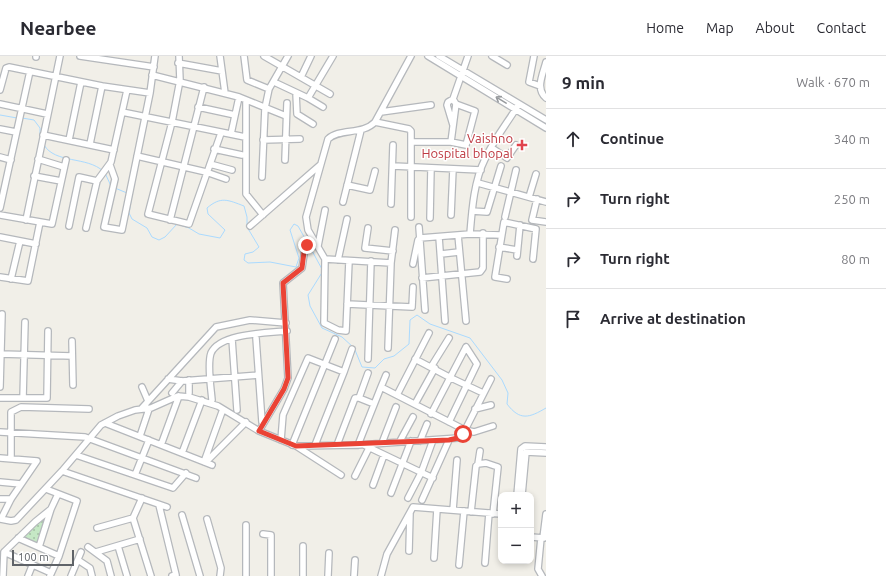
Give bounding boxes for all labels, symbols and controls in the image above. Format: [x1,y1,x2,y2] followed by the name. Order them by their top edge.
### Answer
[20,17,97,39] text: Nearbee
[646,20,684,36] text: Home
[706,20,734,36] text: Map
[756,20,795,36] text: About
[817,20,866,36] text: Contact
[562,73,605,92] text: 9 min
[796,75,870,89] text: Walk · 670 m
[496,96,507,104] one-way arrow
[562,128,584,150] icon: ahead
[600,130,664,147] text: Continue
[421,131,514,160] place label: Vaishno Hospital bhopal
[834,132,870,146] text: 340 m
[516,139,528,151] marker: Vaishno Hospital bhopal
[562,188,584,210] icon: right
[600,190,670,207] text: Turn right
[834,192,870,206] text: 250 m
[298,236,316,254] route end
[562,248,584,270] icon: right
[600,250,670,267] text: Turn right
[841,252,870,266] text: 80 m
[562,308,584,330] icon: arrive
[600,310,746,327] text: Arrive at destination
[454,425,472,443] route start
[498,492,534,564] map controls
[498,492,534,528] button: +
[498,528,534,564] button: −
[12,548,74,567] scale bar
[18,551,49,563] text: 100 m

